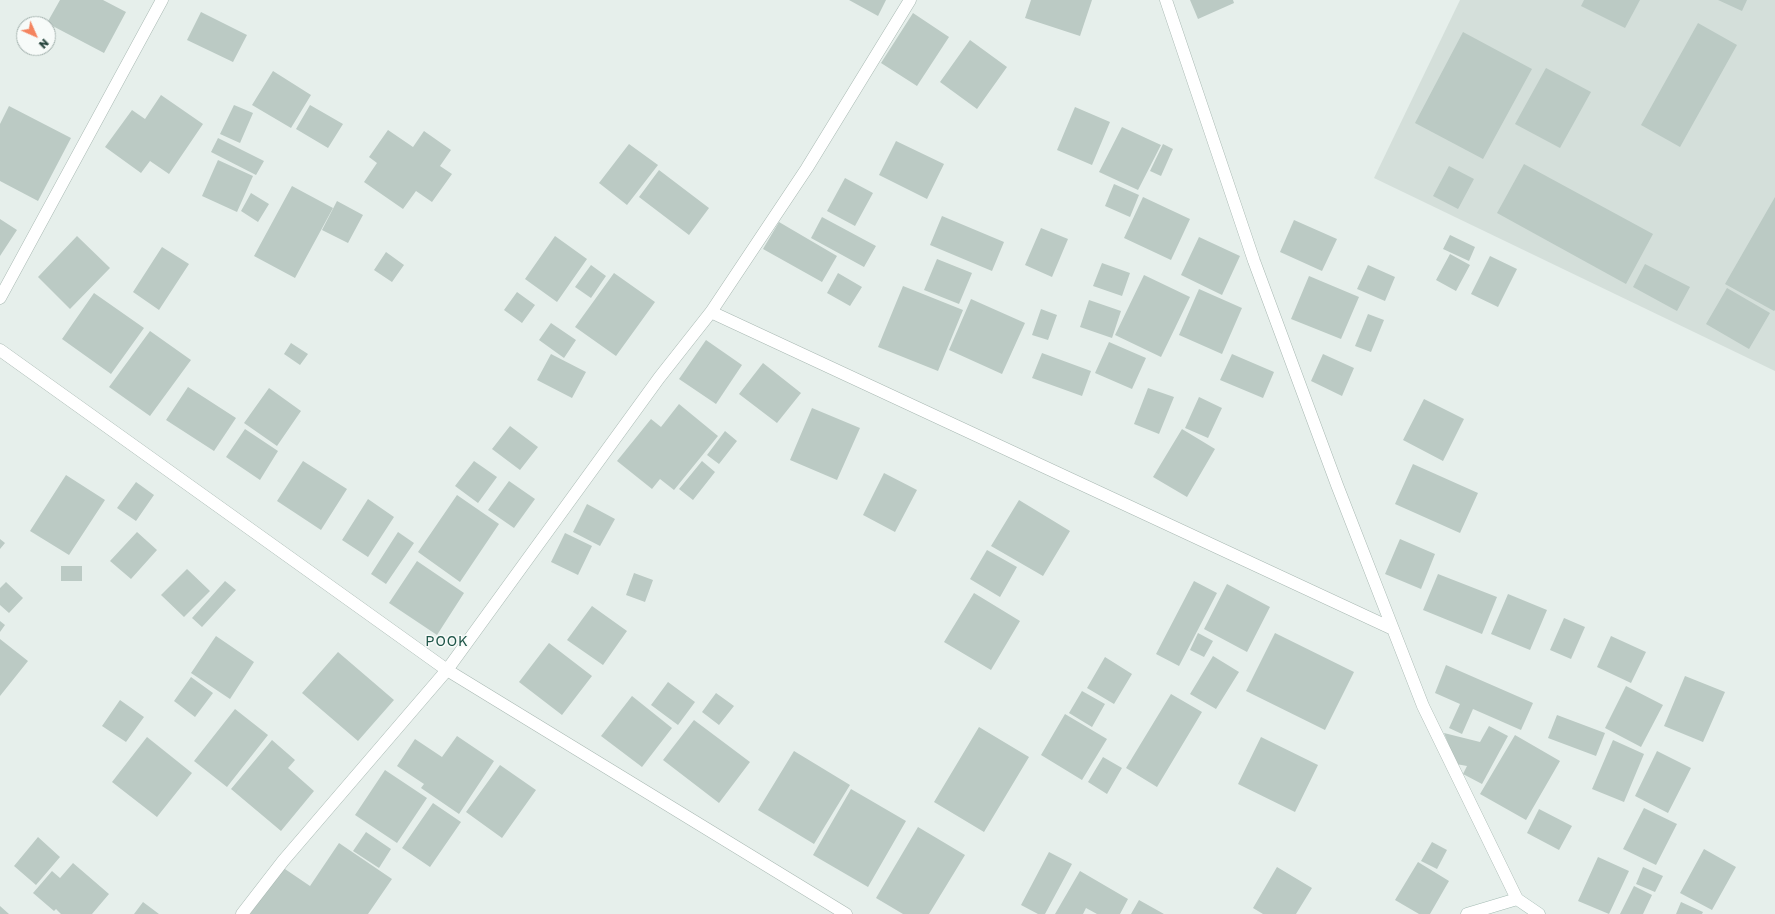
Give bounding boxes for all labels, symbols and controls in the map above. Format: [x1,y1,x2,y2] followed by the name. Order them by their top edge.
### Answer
[16,16,56,56] north arrow
[37,37,52,52] text: N
[425,634,469,650] district label: POOK

